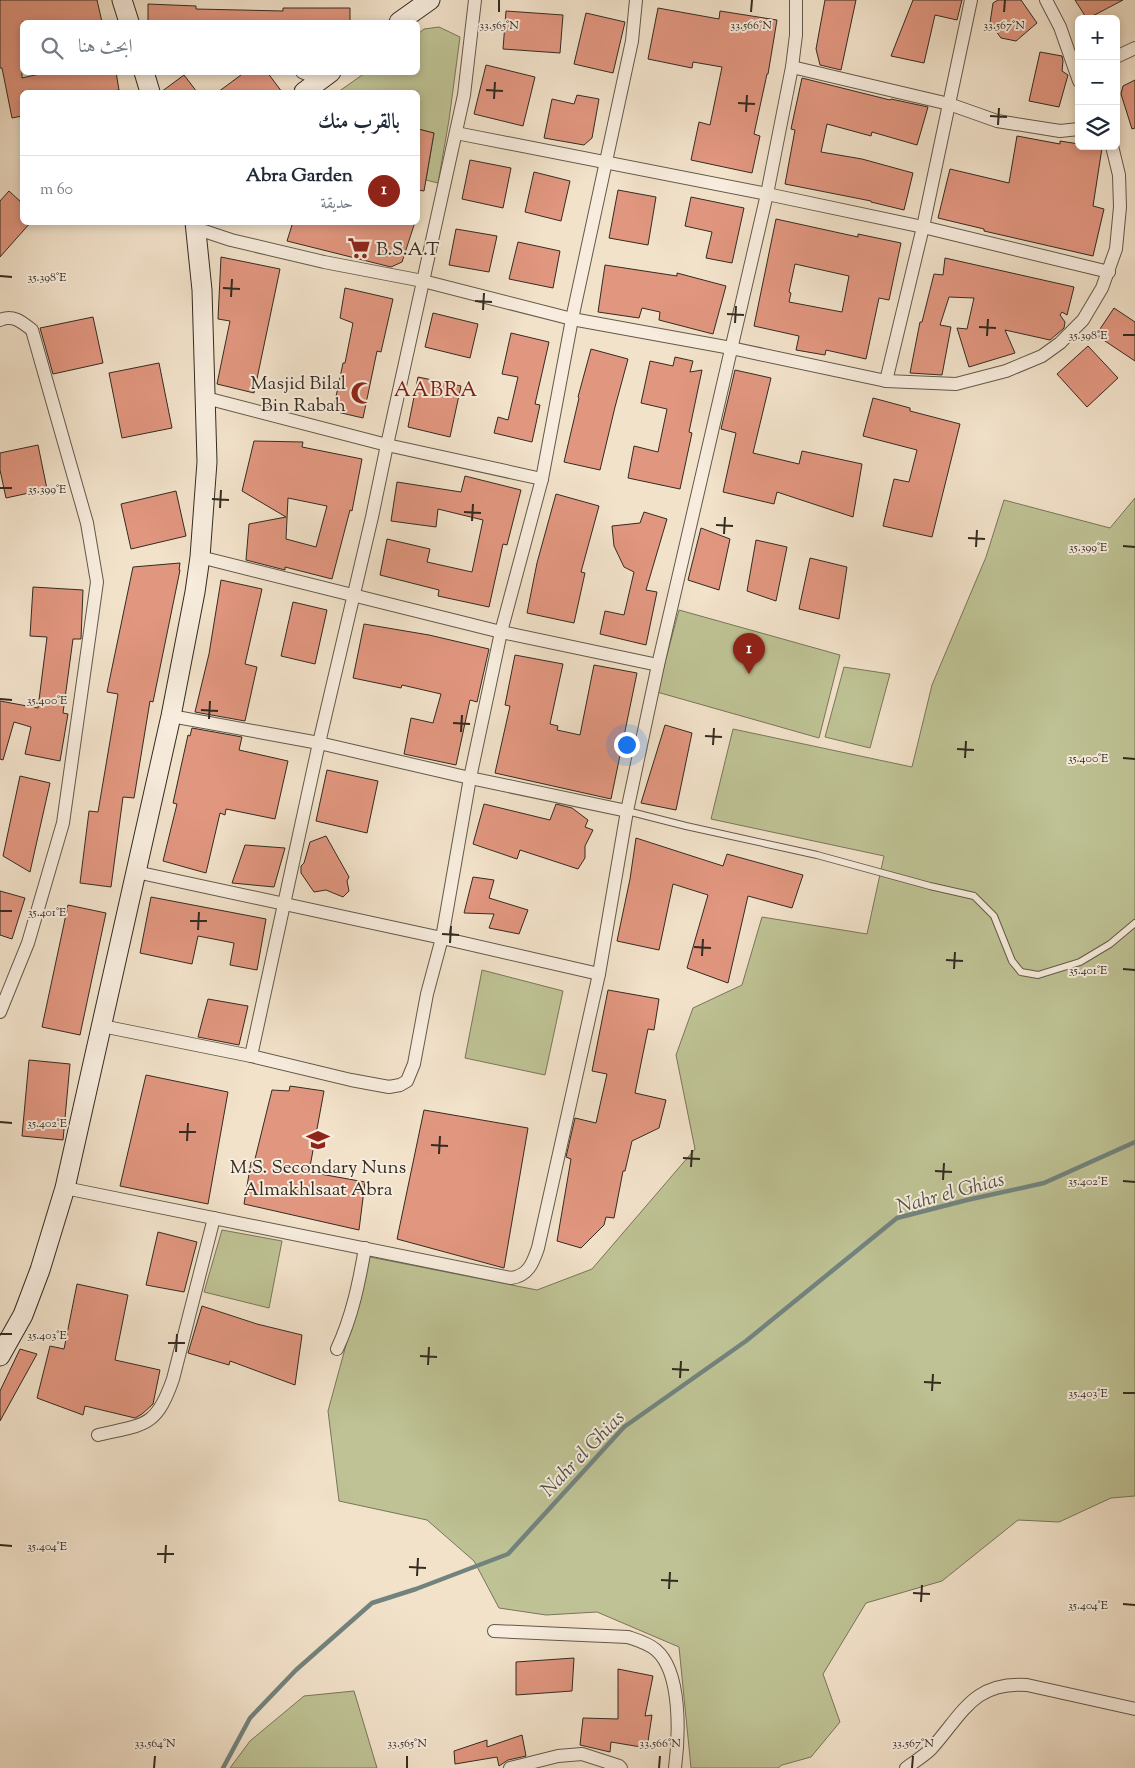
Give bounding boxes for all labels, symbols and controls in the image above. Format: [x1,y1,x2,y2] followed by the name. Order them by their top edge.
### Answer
[1075,15,1120,150] map controls
[1075,15,1120,60] button: +
[479,17,519,35] text: 33.565°N
[730,17,772,35] text: 33.566°N
[983,17,1025,35] text: 33.567°N
[20,20,420,75] search box
[38,34,66,62] icon: search
[78,34,133,61] text: ابحث هنا
[1075,60,1120,105] button: −
[1075,105,1120,150] button: layers
[318,108,400,138] text: بالقرب منك
[246,163,353,190] text: Abra Garden
[40,179,73,202] text: 60 m
[381,179,387,202] text: 1
[321,193,353,216] text: حديقة
[346,235,372,261] supermarket icon: B.S.A.T
[376,237,439,264] place label: B.S.A.T
[28,269,67,287] text: 35.398°E
[1069,327,1108,345] text: 35.398°E
[250,371,346,420] place label: Masjid Bilal Bin Rabah
[394,376,478,406] district label: AABRA
[349,380,375,406] mosque icon: Masjid Bilal Bin Rabah
[28,481,67,499] text: 35.399°E
[1069,539,1108,557] text: 35.399°E
[733,633,765,674] pin: 1
[27,692,68,710] text: 35.400°E
[614,732,640,758] your location
[1068,750,1109,768] text: 35.400°E
[28,904,67,922] text: 35.401°E
[1069,962,1108,980] text: 35.401°E
[27,1115,68,1133] text: 35.402°E
[305,1127,331,1153] school or university icon: M.S. Secondary Nuns Almakhlsaat Abra
[230,1155,406,1204] place label: M.S. Secondary Nuns Almakhlsaat Abra
[894,1166,1008,1223] water label: Nahr el Ghias
[1068,1173,1109,1191] text: 35.402°E
[27,1327,67,1345] text: 35.403°E
[1068,1385,1108,1403] text: 35.403°E
[535,1405,633,1505] water label: Nahr el Ghias
[27,1538,68,1556] text: 35.404°E
[1068,1597,1109,1615] text: 35.404°E
[134,1735,176,1753] text: 33.564°N
[387,1735,427,1753] text: 33.565°N
[639,1735,681,1753] text: 33.566°N
[892,1735,934,1753] text: 33.567°N

